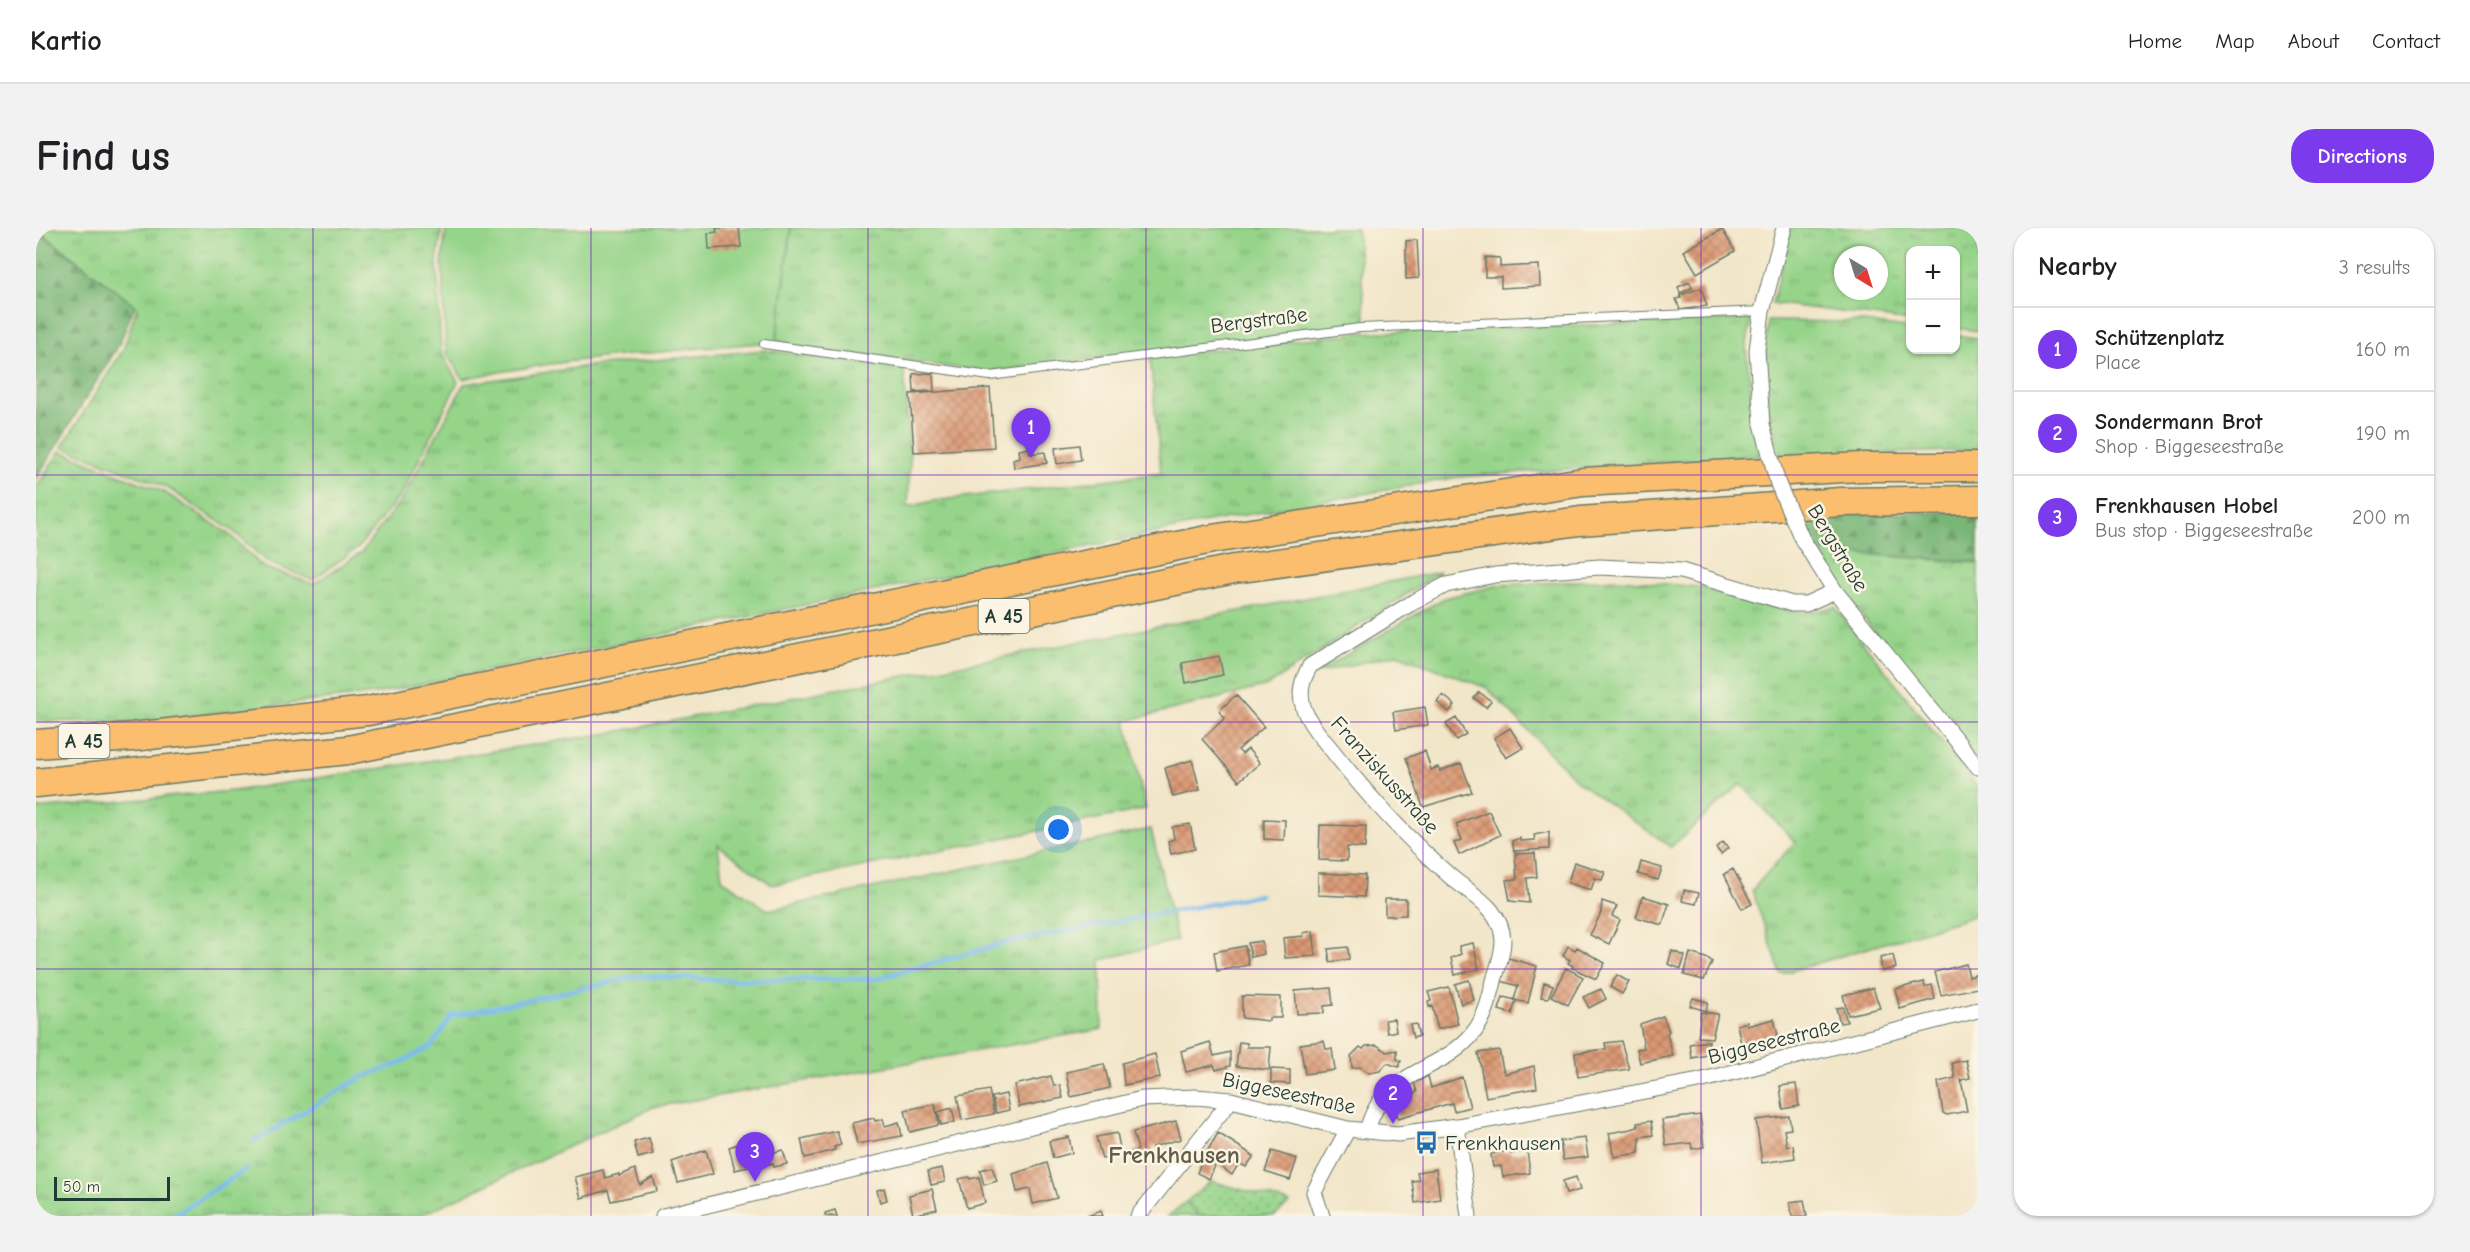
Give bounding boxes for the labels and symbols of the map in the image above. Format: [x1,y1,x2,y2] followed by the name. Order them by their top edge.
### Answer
[1834,246,1888,300] north arrow
[1209,302,1309,338] street label: Bergstraße
[1012,408,1050,458] pin: 1
[1803,500,1873,596] street label: Bergstraße
[978,599,1030,633] road number: A 45
[1326,711,1444,839] street label: Franziskusstraße
[58,724,110,758] road number: A 45
[1044,815,1073,844] your location
[1705,1013,1843,1069] street label: Biggeseestraße
[1220,1067,1358,1119] street label: Biggeseestraße
[1374,1074,1412,1124] pin: 2
[1414,1130,1440,1156] bus stop icon: Frenkhausen
[1445,1131,1561,1155] place label: Frenkhausen
[736,1132,774,1182] pin: 3
[1108,1141,1240,1169] district label: Frenkhausen
[54,1174,170,1202] scale bar

